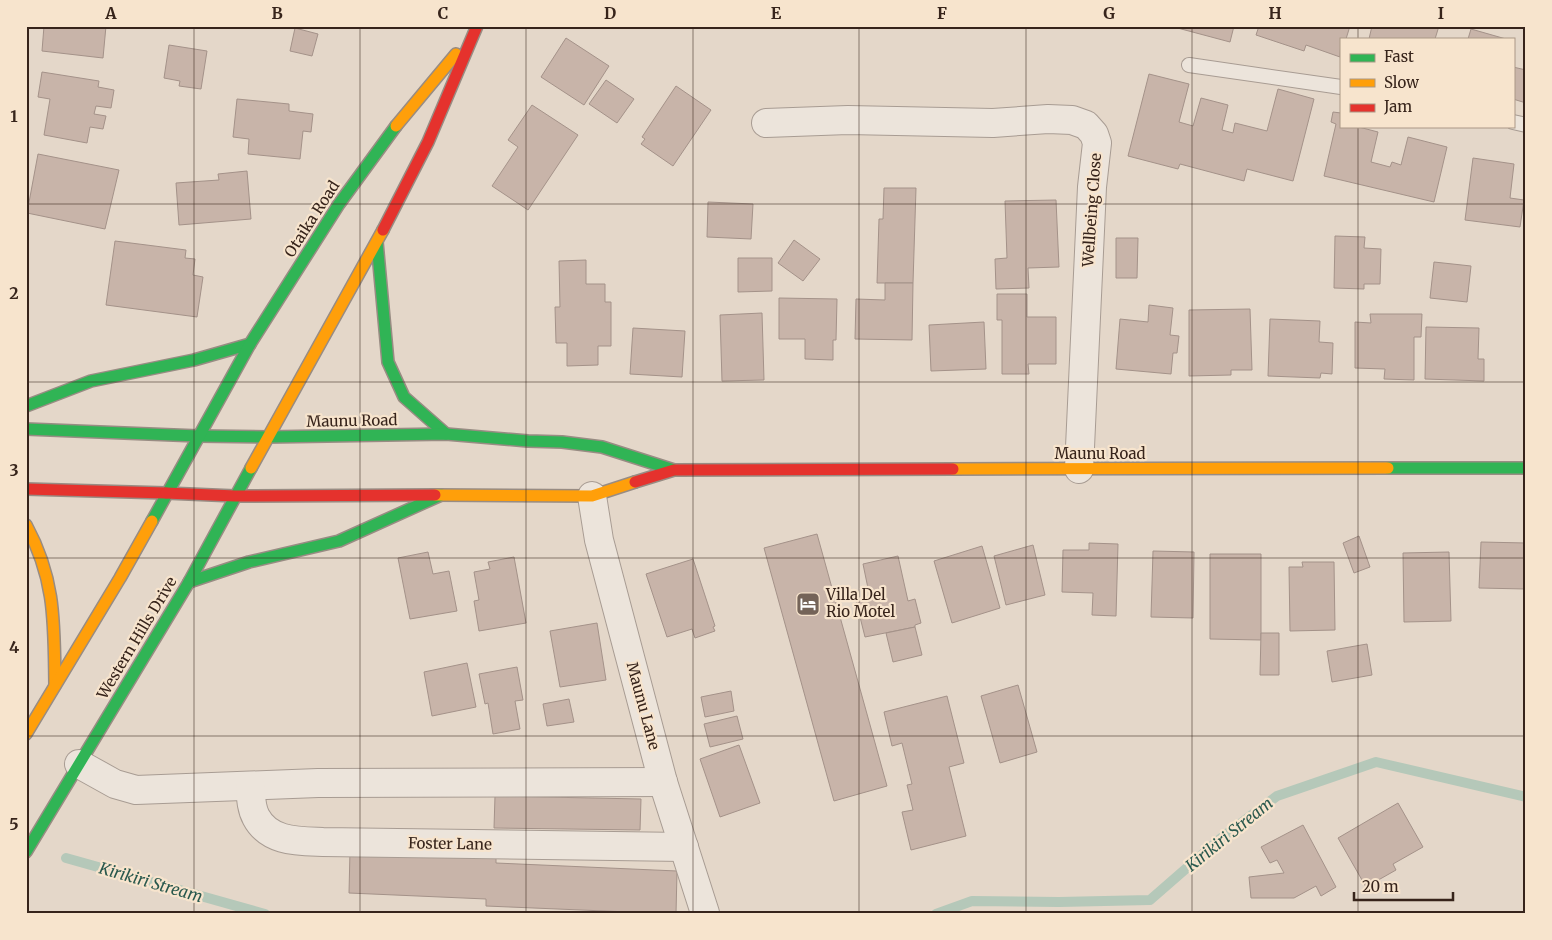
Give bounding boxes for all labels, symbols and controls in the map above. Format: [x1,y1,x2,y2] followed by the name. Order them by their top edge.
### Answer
[104,3,117,23] text: A
[271,3,283,23] text: B
[438,3,448,23] text: C
[604,3,616,23] text: D
[771,3,782,23] text: E
[937,3,947,23] text: F
[1103,3,1115,23] text: G
[1268,3,1282,23] text: H
[1438,3,1444,23] text: I
[1340,38,1514,128] legend
[1384,47,1414,66] text: Fast
[1384,73,1419,92] text: Slow
[1383,97,1412,116] text: Jam
[10,106,18,126] text: 1
[1078,152,1105,269] street label: Wellbeing Close
[280,177,343,261] street label: Otaika Road
[9,283,19,303] text: 2
[306,410,398,431] street label: Maunu Road
[1054,444,1146,463] street label: Maunu Road
[9,460,19,480] text: 3
[92,573,181,703] street label: Western Hills Drive
[825,585,895,621] place label: Villa Del Rio Motel
[795,591,821,617] hotel icon: Villa Del Rio Motel
[9,637,19,657] text: 4
[623,660,664,752] street label: Maunu Lane
[1180,793,1277,876] water label: Kirikiri Stream
[9,814,19,834] text: 5
[408,833,492,854] street label: Foster Lane
[96,857,205,906] water label: Kirikiri Stream
[1354,870,1453,902] scale bar
[1362,877,1399,896] text: 20 m

